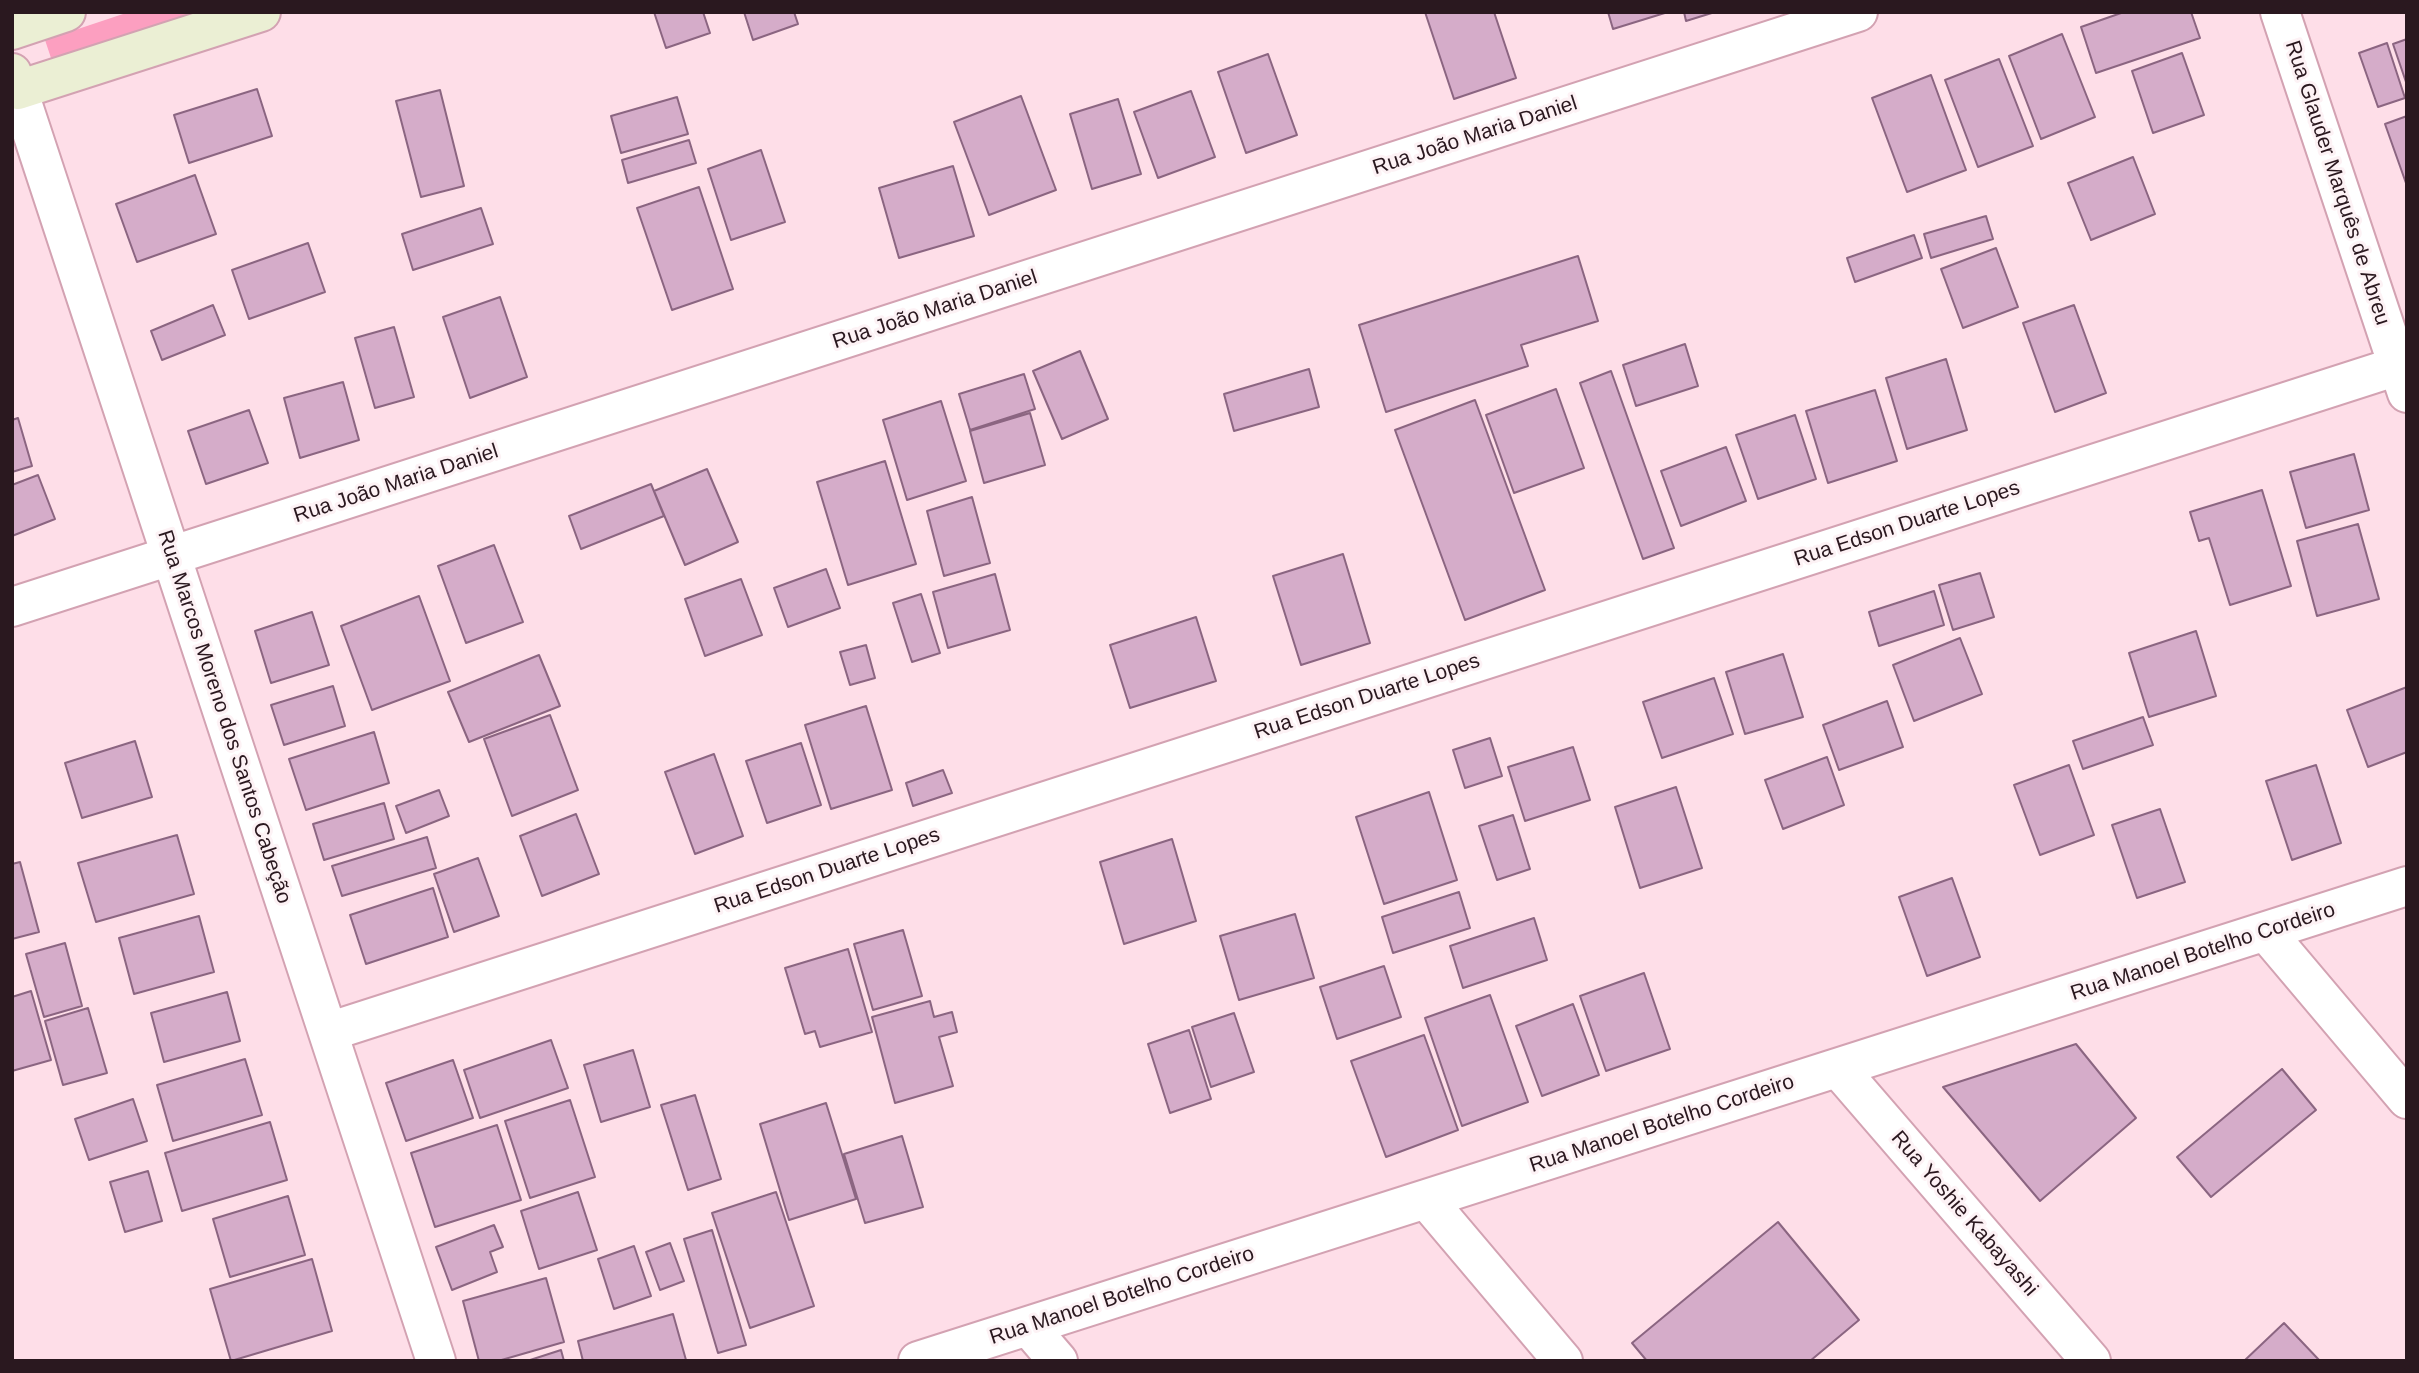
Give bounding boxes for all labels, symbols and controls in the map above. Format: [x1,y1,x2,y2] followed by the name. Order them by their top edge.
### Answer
[2279,38,2395,328] street label: Rua Glauder Marquês de Abreu
[1370,91,1580,181] street label: Rua João Maria Daniel
[830,265,1040,355] street label: Rua João Maria Daniel
[291,439,501,529] street label: Rua João Maria Daniel
[1791,476,2023,572] street label: Rua Edson Duarte Lopes
[152,527,296,907] street label: Rua Marcos Moreno dos Santos Cabeção
[1251,649,1483,745] street label: Rua Edson Duarte Lopes
[711,823,943,919] street label: Rua Edson Duarte Lopes
[2068,897,2338,1007] street label: Rua Manoel Botelho Cordeiro
[1527,1069,1797,1179] street label: Rua Manoel Botelho Cordeiro
[1885,1126,2043,1302] street label: Rua Yoshie Kabayashi
[987,1241,1257,1351] street label: Rua Manoel Botelho Cordeiro

